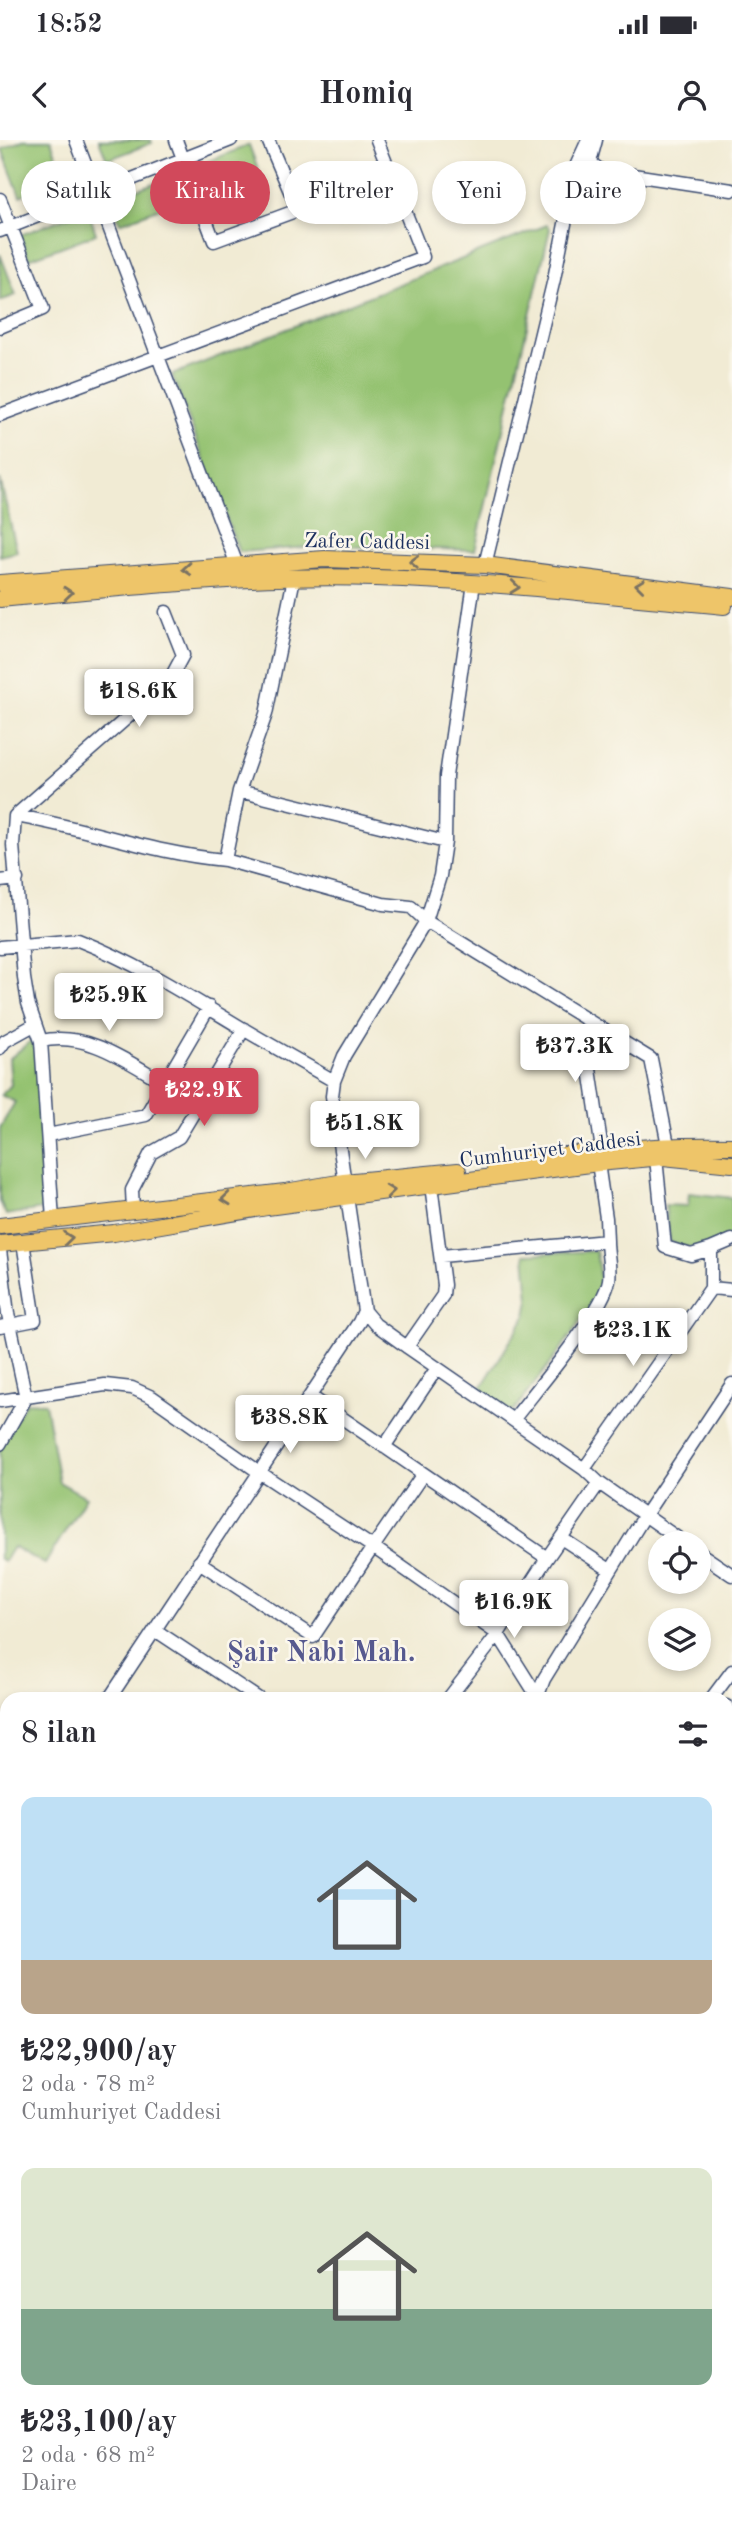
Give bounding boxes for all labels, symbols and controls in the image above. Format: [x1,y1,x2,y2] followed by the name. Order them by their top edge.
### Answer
[35,12,103,38] text: 18:52
[21,76,59,114] icon: back
[673,76,711,114] icon: person
[319,79,413,111] text: Homiq
[21,161,136,224] chip: Satılık
[150,161,270,224] chip: Kiralık
[284,161,418,224] chip: Filtreler
[432,161,526,224] chip: Yeni
[540,161,646,224] chip: Daire
[304,531,430,554] street label: Zafer Caddesi
[408,555,419,570] one-way arrow
[181,561,192,576] one-way arrow
[634,578,646,593] one-way arrow
[509,579,521,594] one-way arrow
[63,586,74,601] one-way arrow
[82,670,196,729] pin: ₺18.6K
[100,680,178,703] text: ₺18.6K
[52,974,166,1033] pin: ₺25.9K
[70,984,148,1007] text: ₺25.9K
[518,1024,632,1084] pin: ₺37.3K
[536,1035,614,1058] text: ₺37.3K
[147,1068,261,1128] pin: ₺22.9K
[165,1079,243,1102] text: ₺22.9K
[308,1102,422,1161] pin: ₺51.8K
[326,1112,404,1135] text: ₺51.8K
[458,1129,642,1172] street label: Cumhuriyet Caddesi
[385,1184,396,1199] one-way arrow
[220,1191,232,1206] one-way arrow
[63,1231,74,1246] one-way arrow
[576,1308,690,1368] pin: ₺23.1K
[594,1319,672,1342] text: ₺23.1K
[233,1396,347,1455] pin: ₺38.8K
[251,1406,329,1429] text: ₺38.8K
[648,1531,711,1671] map controls
[648,1531,711,1594] button: locate
[457,1580,571,1640] pin: ₺16.9K
[475,1591,553,1614] text: ₺16.9K
[648,1608,711,1671] button: layers
[226,1640,416,1668] district label: Şair Nabi Mah.
[674,1715,712,1753] icon: filters
[21,1719,97,1749] text: 8 ilan
[304,1842,430,1968] icon: home
[21,2037,177,2067] text: ₺22,900/ay
[21,2073,155,2096] text: 2 oda · 78 m²
[21,2101,221,2124] text: Cumhuriyet Caddesi
[304,2213,430,2339] icon: home
[21,2408,177,2438] text: ₺23,100/ay
[21,2444,155,2467] text: 2 oda · 68 m²
[21,2472,77,2495] text: Daire

